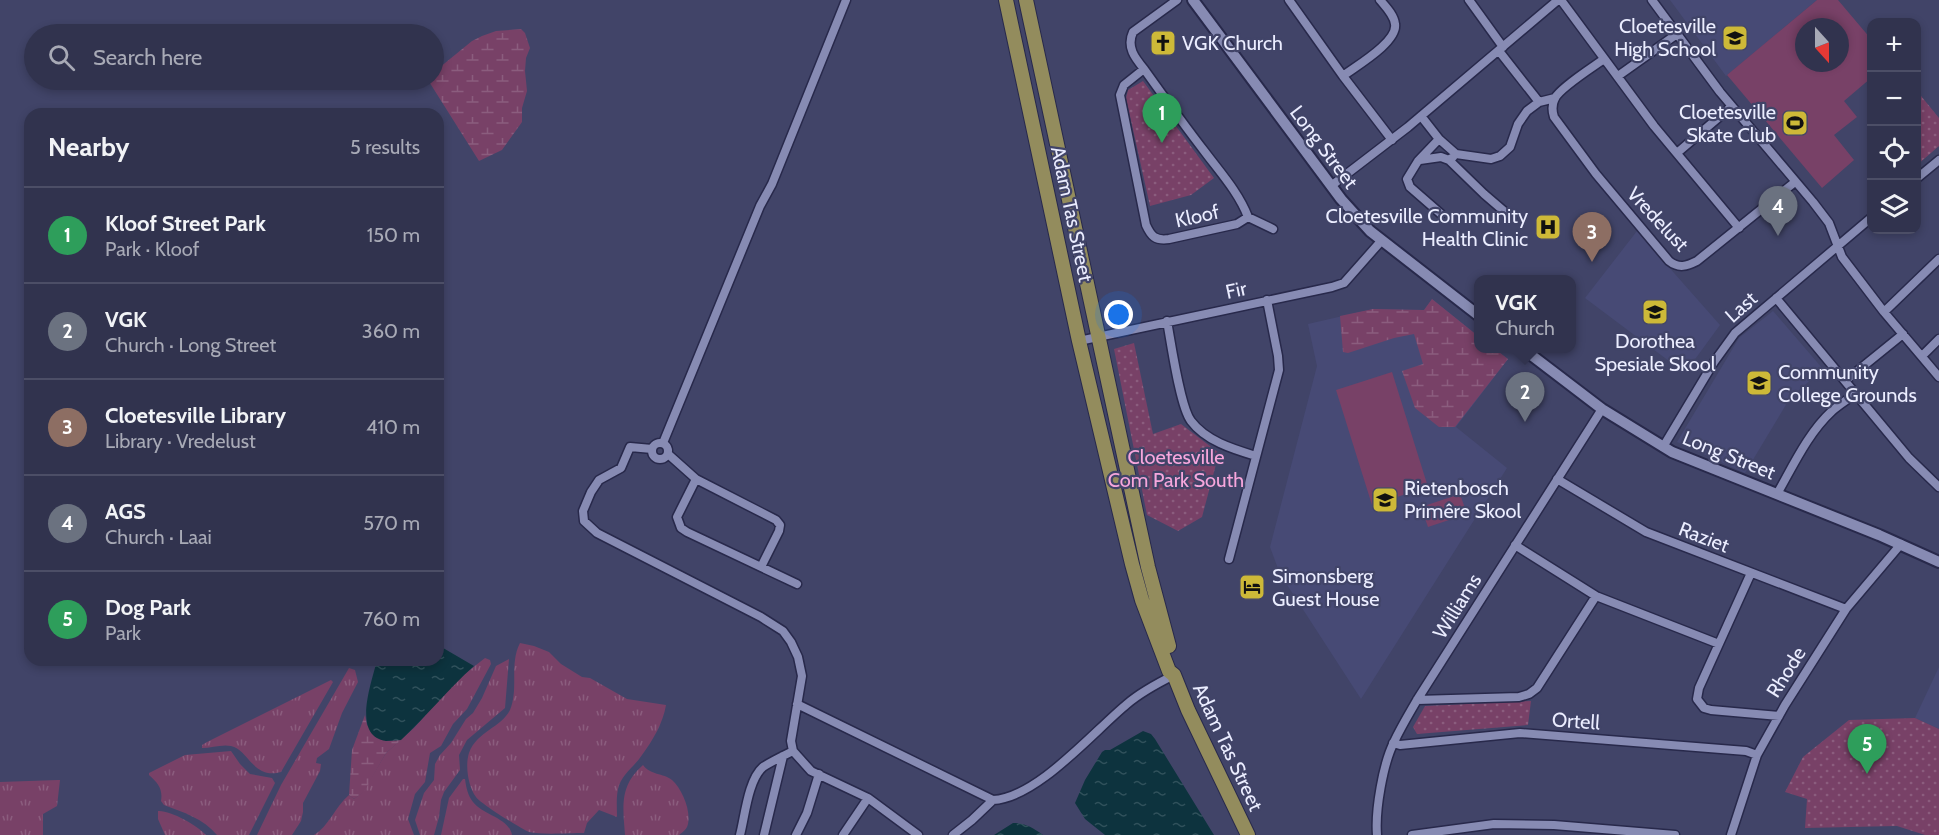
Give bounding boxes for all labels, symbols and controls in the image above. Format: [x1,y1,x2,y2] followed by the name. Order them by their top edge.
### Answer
[1614,14,1716,61] place label: Cloetesville High School
[1795,18,1849,72] north arrow
[1867,18,1921,234] map controls
[1867,18,1921,72] button: +
[1720,23,1750,53] school or university icon: Cloetesville High School
[24,24,444,90] search box
[1148,28,1178,58] church icon: VGK Church
[1182,31,1283,55] place label: VGK Church
[45,41,78,74] icon: search
[93,44,202,71] text: Search here
[1867,72,1921,126] button: −
[1142,94,1182,143] pin: 1
[1679,100,1776,147] place label: Cloetesville Skate Club
[1285,101,1363,194] street label: Long Street
[1780,108,1810,138] sports icon: Cloetesville Skate Club
[1867,126,1921,180] button: locate
[48,131,129,163] text: Nearby
[350,135,420,159] text: 5 results
[1046,144,1098,284] street label: Adam Tas Street
[1867,180,1921,234] button: layers
[1622,182,1694,256] street label: Vredelust
[1758,186,1798,236] pin: 4
[1173,200,1222,232] street label: Kloof
[1326,204,1528,251] place label: Cloetesville Community Health Clinic
[105,210,266,237] text: Kloof Street Park
[1533,212,1563,242] hospital icon: Cloetesville Community Health Clinic
[1572,212,1612,262] pin: 3
[64,223,71,247] text: 1
[367,223,420,247] text: 150 m
[105,237,199,261] text: Park · Kloof
[1474,275,1576,353] popup
[1223,276,1249,304] street label: Fir
[1720,286,1762,328] street label: Last
[1495,289,1537,316] text: VGK
[1640,297,1670,327] school or university icon: Dorothea Spesiale Skool
[1104,300,1133,329] your location
[105,306,147,333] text: VGK
[1495,316,1555,340] text: Church
[62,319,73,343] text: 2
[362,319,420,343] text: 360 m
[1594,329,1716,376] place label: Dorothea Spesiale Skool
[105,333,276,357] text: Church · Long Street
[1778,360,1917,407] place label: Community College Grounds
[1744,368,1774,398] school or university icon: Community College Grounds
[1506,372,1544,422] pin: 2
[105,402,286,429] text: Cloetesville Library
[62,415,73,439] text: 3
[366,415,420,439] text: 410 m
[1679,426,1779,485] street label: Long Street
[105,429,256,453] text: Library · Vredelust
[1108,445,1244,492] park label: Cloetesville Com Park South
[1404,476,1521,523] place label: Rietenbosch Primêre Skool
[1370,485,1400,515] school or university icon: Rietenbosch Primêre Skool
[105,498,146,525] text: AGS
[61,511,74,535] text: 4
[363,511,420,535] text: 570 m
[1675,516,1733,558] street label: Raziet
[105,525,212,549] text: Church · Laai
[1272,564,1379,611] place label: Simonsberg Guest House
[1428,569,1486,643] street label: Williams
[1237,572,1267,602] hotel icon: Simonsberg Guest House
[105,594,191,621] text: Dog Park
[62,607,73,631] text: 5
[363,607,420,631] text: 760 m
[105,621,141,645] text: Park
[1761,642,1811,702] street label: Rhode
[1188,679,1268,815] street label: Adam Tas Street
[1551,707,1601,735] street label: Ortell
[1848,724,1886,774] pin: 5

